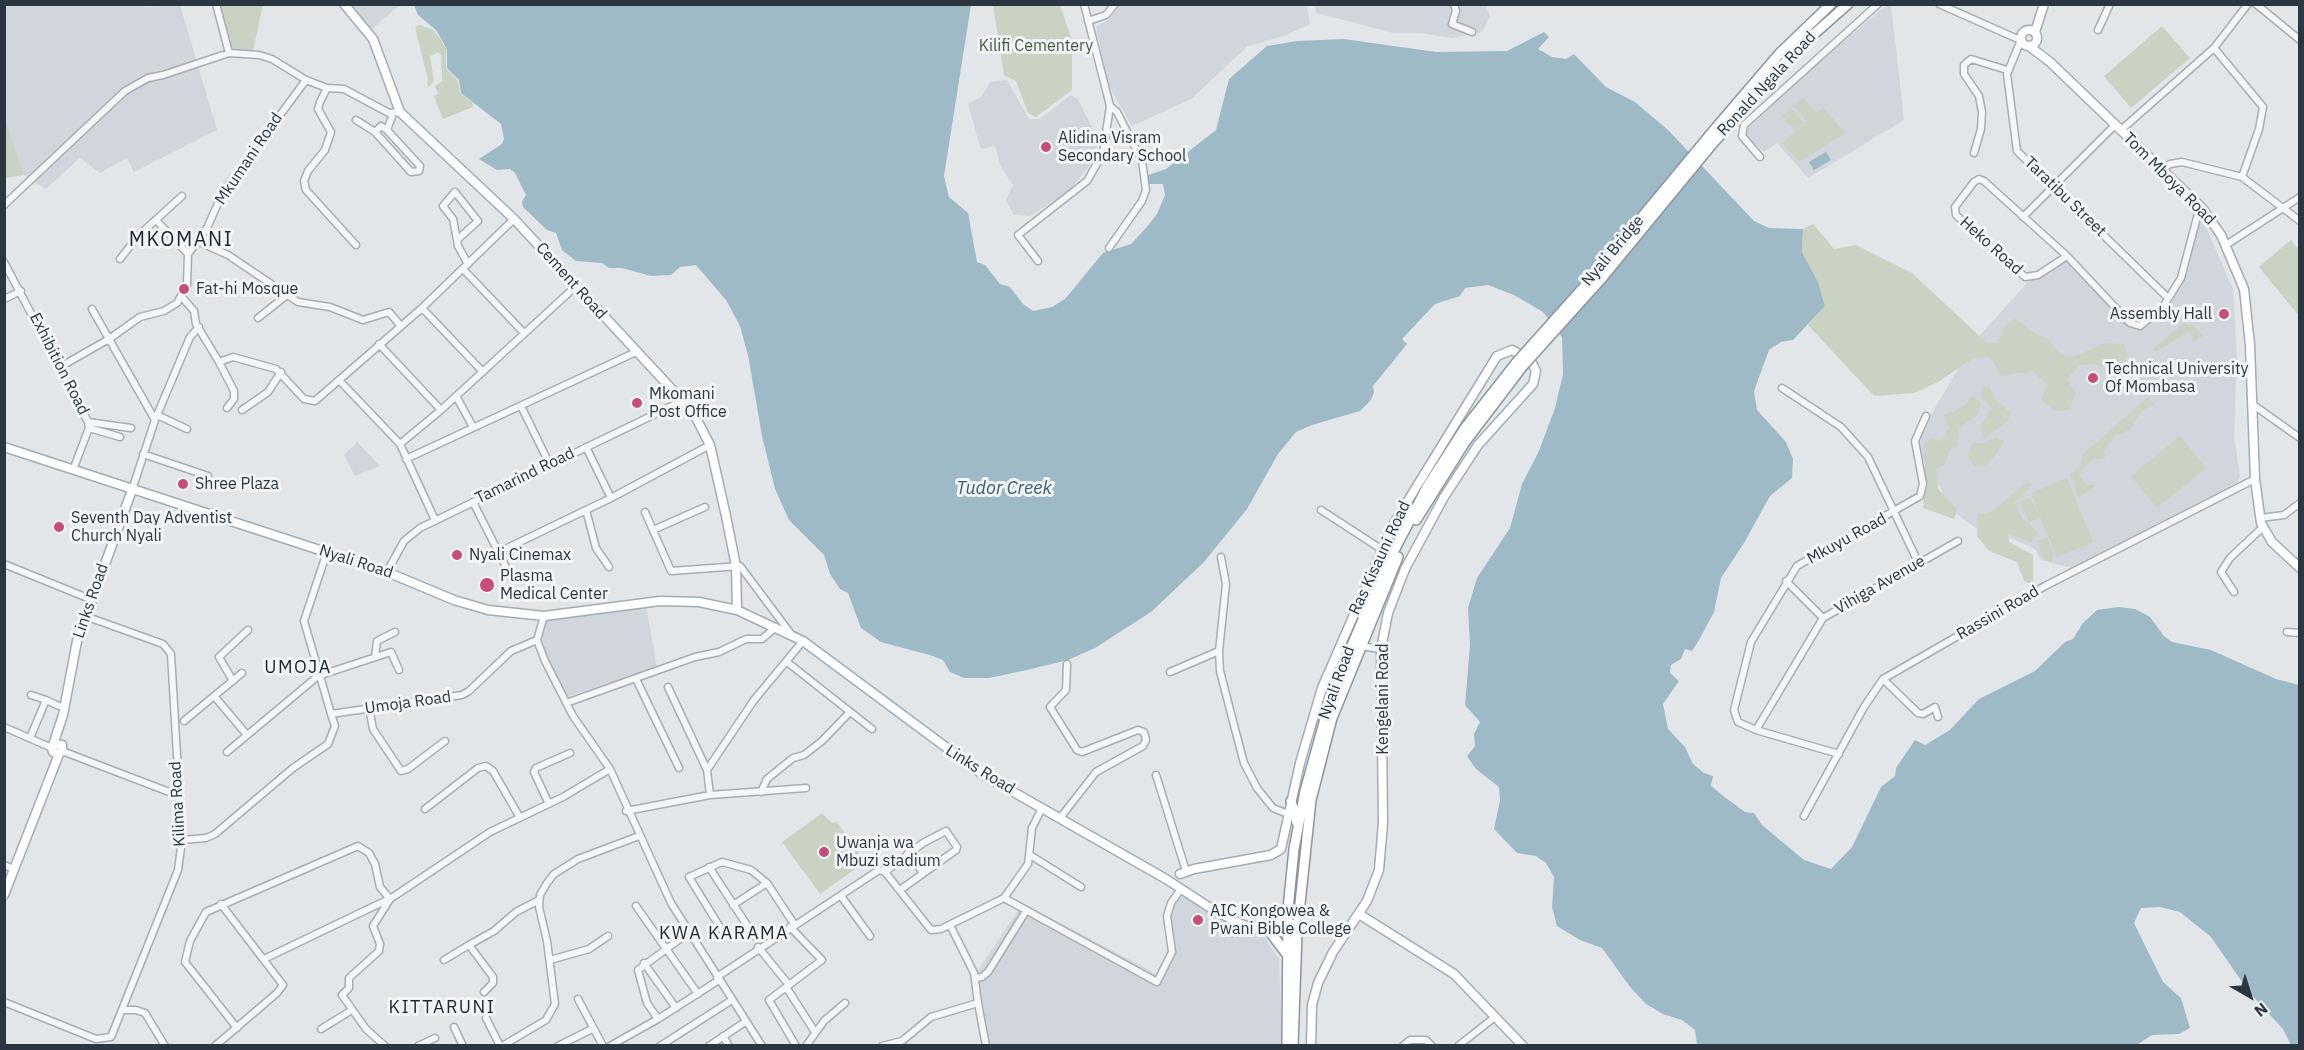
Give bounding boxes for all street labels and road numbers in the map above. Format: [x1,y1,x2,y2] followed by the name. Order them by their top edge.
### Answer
[1714,28,1820,140] street label: Ronald Ngala Road
[211,109,287,209] street label: Mkumani Road
[2119,129,2219,229] street label: Tom Mboya Road
[2020,153,2110,241] street label: Taratibu Street
[1578,212,1648,290] street label: Nyali Bridge
[1956,213,2026,279] street label: Heko Road
[532,239,610,323] street label: Cement Road
[25,310,93,418] street label: Exhibition Road
[472,444,578,508] street label: Tamarind Road
[1345,498,1415,618] street label: Ras Kisauni Road
[1804,509,1890,569] street label: Mkuyu Road
[317,541,395,583] street label: Nyali Road
[1831,551,1929,619] street label: Vihiga Avenue
[69,561,113,641] street label: Links Road
[1953,582,2043,644] street label: Rassini Road
[1373,643,1393,755] street label: Kengelani Road
[1315,644,1359,722] street label: Nyali Road
[364,687,452,719] street label: Umoja Road
[942,741,1018,799] street label: Links Road
[166,761,190,847] street label: Kilima Road

